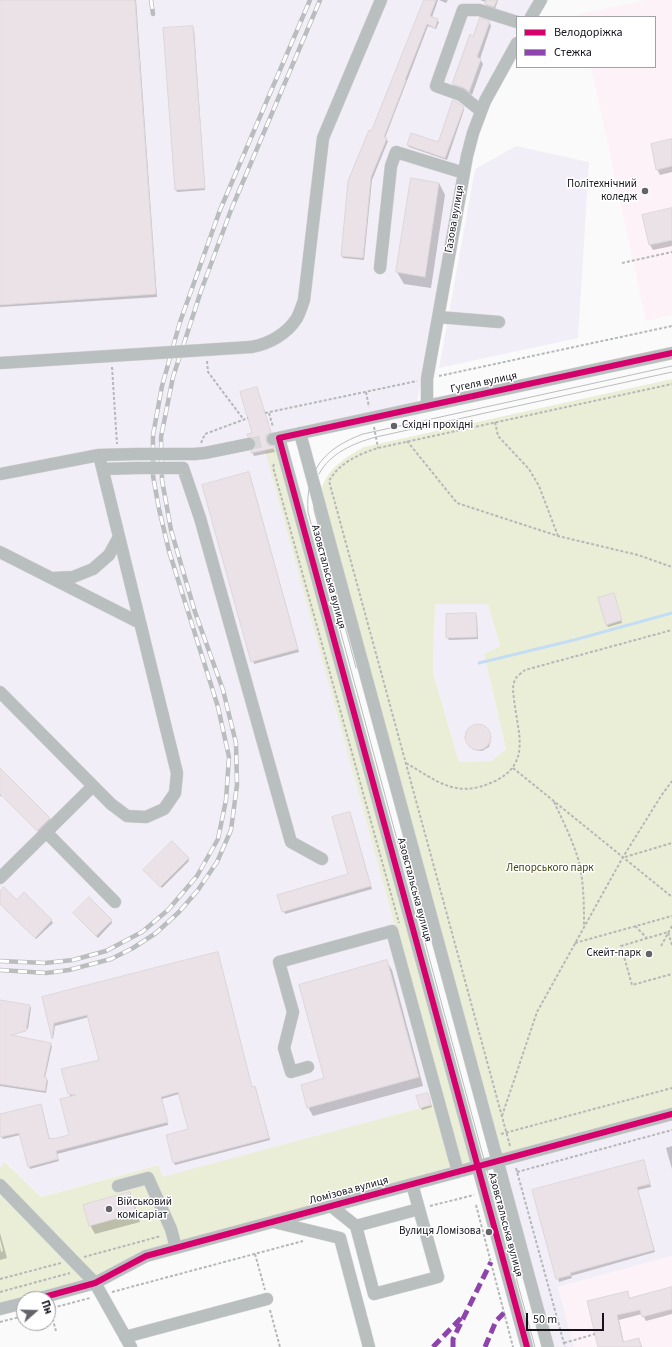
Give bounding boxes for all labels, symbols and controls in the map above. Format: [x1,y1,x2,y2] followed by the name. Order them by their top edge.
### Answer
[516,16,656,68] legend
[554,24,623,41] text: Велодоріжка
[554,44,592,61] text: Стежка
[567,178,637,204] place label: Політехнічний коледж
[443,184,467,254] street label: Газова вулиця
[640,186,650,196] marker: Політехнічний коледж
[449,369,519,397] street label: Гугеля вулиця
[402,419,473,433] place label: Східні прохідні
[389,421,399,431] marker: Східні прохідні
[308,524,348,630] street label: Азовстальська вулиця
[394,837,434,943] street label: Азовстальська вулиця
[506,862,594,876] park label: Лепорського парк
[586,947,641,961] place label: Скейт-парк
[644,949,654,959] marker: Скейт-парк
[485,1172,525,1278] street label: Азовстальська вулиця
[308,1174,390,1208] street label: Ломізова вулиця
[117,1196,172,1222] place label: Військовий комісаріат
[104,1204,114,1214] marker: Військовий комісаріат
[399,1225,481,1239] place label: Вулиця Ломізова
[484,1227,494,1237] marker: Вулиця Ломізова
[16,1291,56,1331] north arrow
[37,1298,56,1316] text: Пн
[528,1305,606,1331] scale bar
[533,1311,557,1328] text: 50 m

